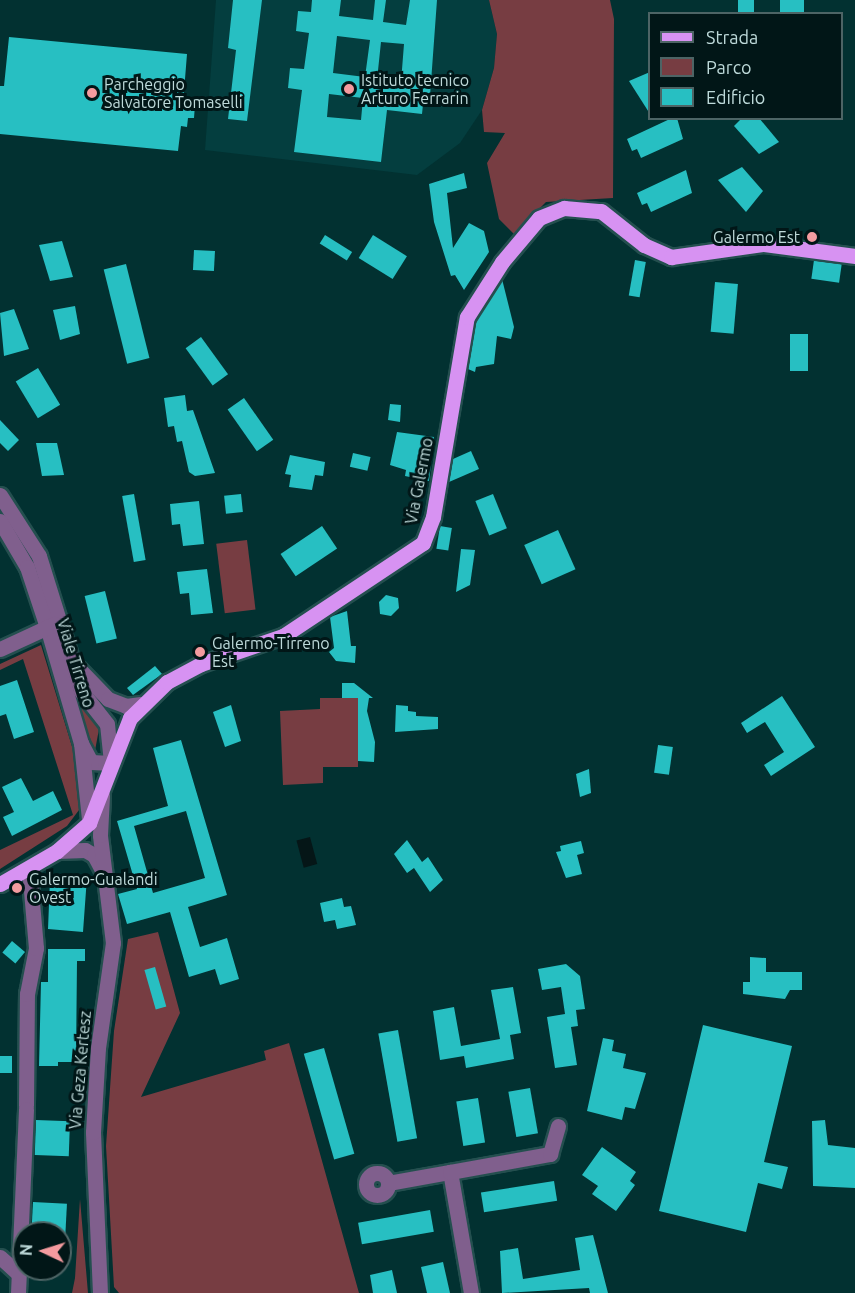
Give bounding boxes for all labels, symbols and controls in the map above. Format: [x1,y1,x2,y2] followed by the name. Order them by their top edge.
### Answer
[648,12,843,120] legend
[706,27,758,47] text: Strada
[706,57,752,77] text: Parco
[361,70,469,108] place label: Istituto tecnico Arturo Ferrarin
[104,74,243,112] place label: Parcheggio Salvatore Tomaselli
[342,82,356,96] marker: Istituto tecnico Arturo Ferrarin
[85,86,99,100] marker: Parcheggio Salvatore Tomaselli
[706,87,765,107] text: Edificio
[713,227,800,247] place label: Galermo Est
[805,230,819,244] marker: Galermo Est
[401,436,437,526] street label: Via Galermo
[53,616,99,710] street label: Viale Tirreno
[212,633,330,671] place label: Galermo-Tirreno Est
[193,645,207,659] marker: Galermo-Tirreno Est
[29,869,158,907] place label: Galermo-Gualandi Ovest
[10,881,24,895] marker: Galermo-Gualandi Ovest
[65,1010,95,1130] street label: Via Geza Kertesz
[12,1221,72,1281] north arrow
[17,1243,35,1256] text: N

